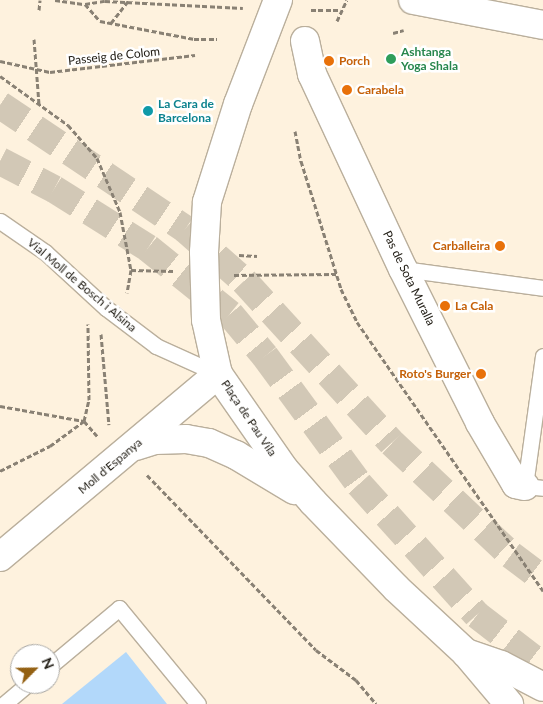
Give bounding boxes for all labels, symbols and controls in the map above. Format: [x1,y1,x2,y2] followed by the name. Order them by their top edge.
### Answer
[67,44,161,68] street label: Passeig de Colom
[401,45,458,73] place label: Ashtanga Yoga Shala
[385,53,397,65] marker: Ashtanga Yoga Shala
[339,54,370,68] place label: Porch
[323,55,335,67] marker: Porch
[357,83,404,97] place label: Carabela
[341,84,353,96] marker: Carabela
[158,97,214,125] place label: La Cara de Barcelona
[142,105,154,117] marker: La Cara de Barcelona
[380,228,438,328] street label: Pas de Sota Muralla
[24,235,140,335] street label: Vial Moll de Bosch i Alsina
[433,239,490,253] place label: Carballeira
[494,240,506,252] marker: Carballeira
[455,299,493,313] place label: La Cala
[439,300,451,312] marker: La Cala
[399,367,471,381] place label: Roto's Burger
[475,368,487,380] marker: Roto's Burger
[218,377,280,459] street label: Plaça de Pau Vila
[75,435,145,497] street label: Moll d'Espanya
[10,644,60,694] north arrow
[38,655,58,672] text: N

